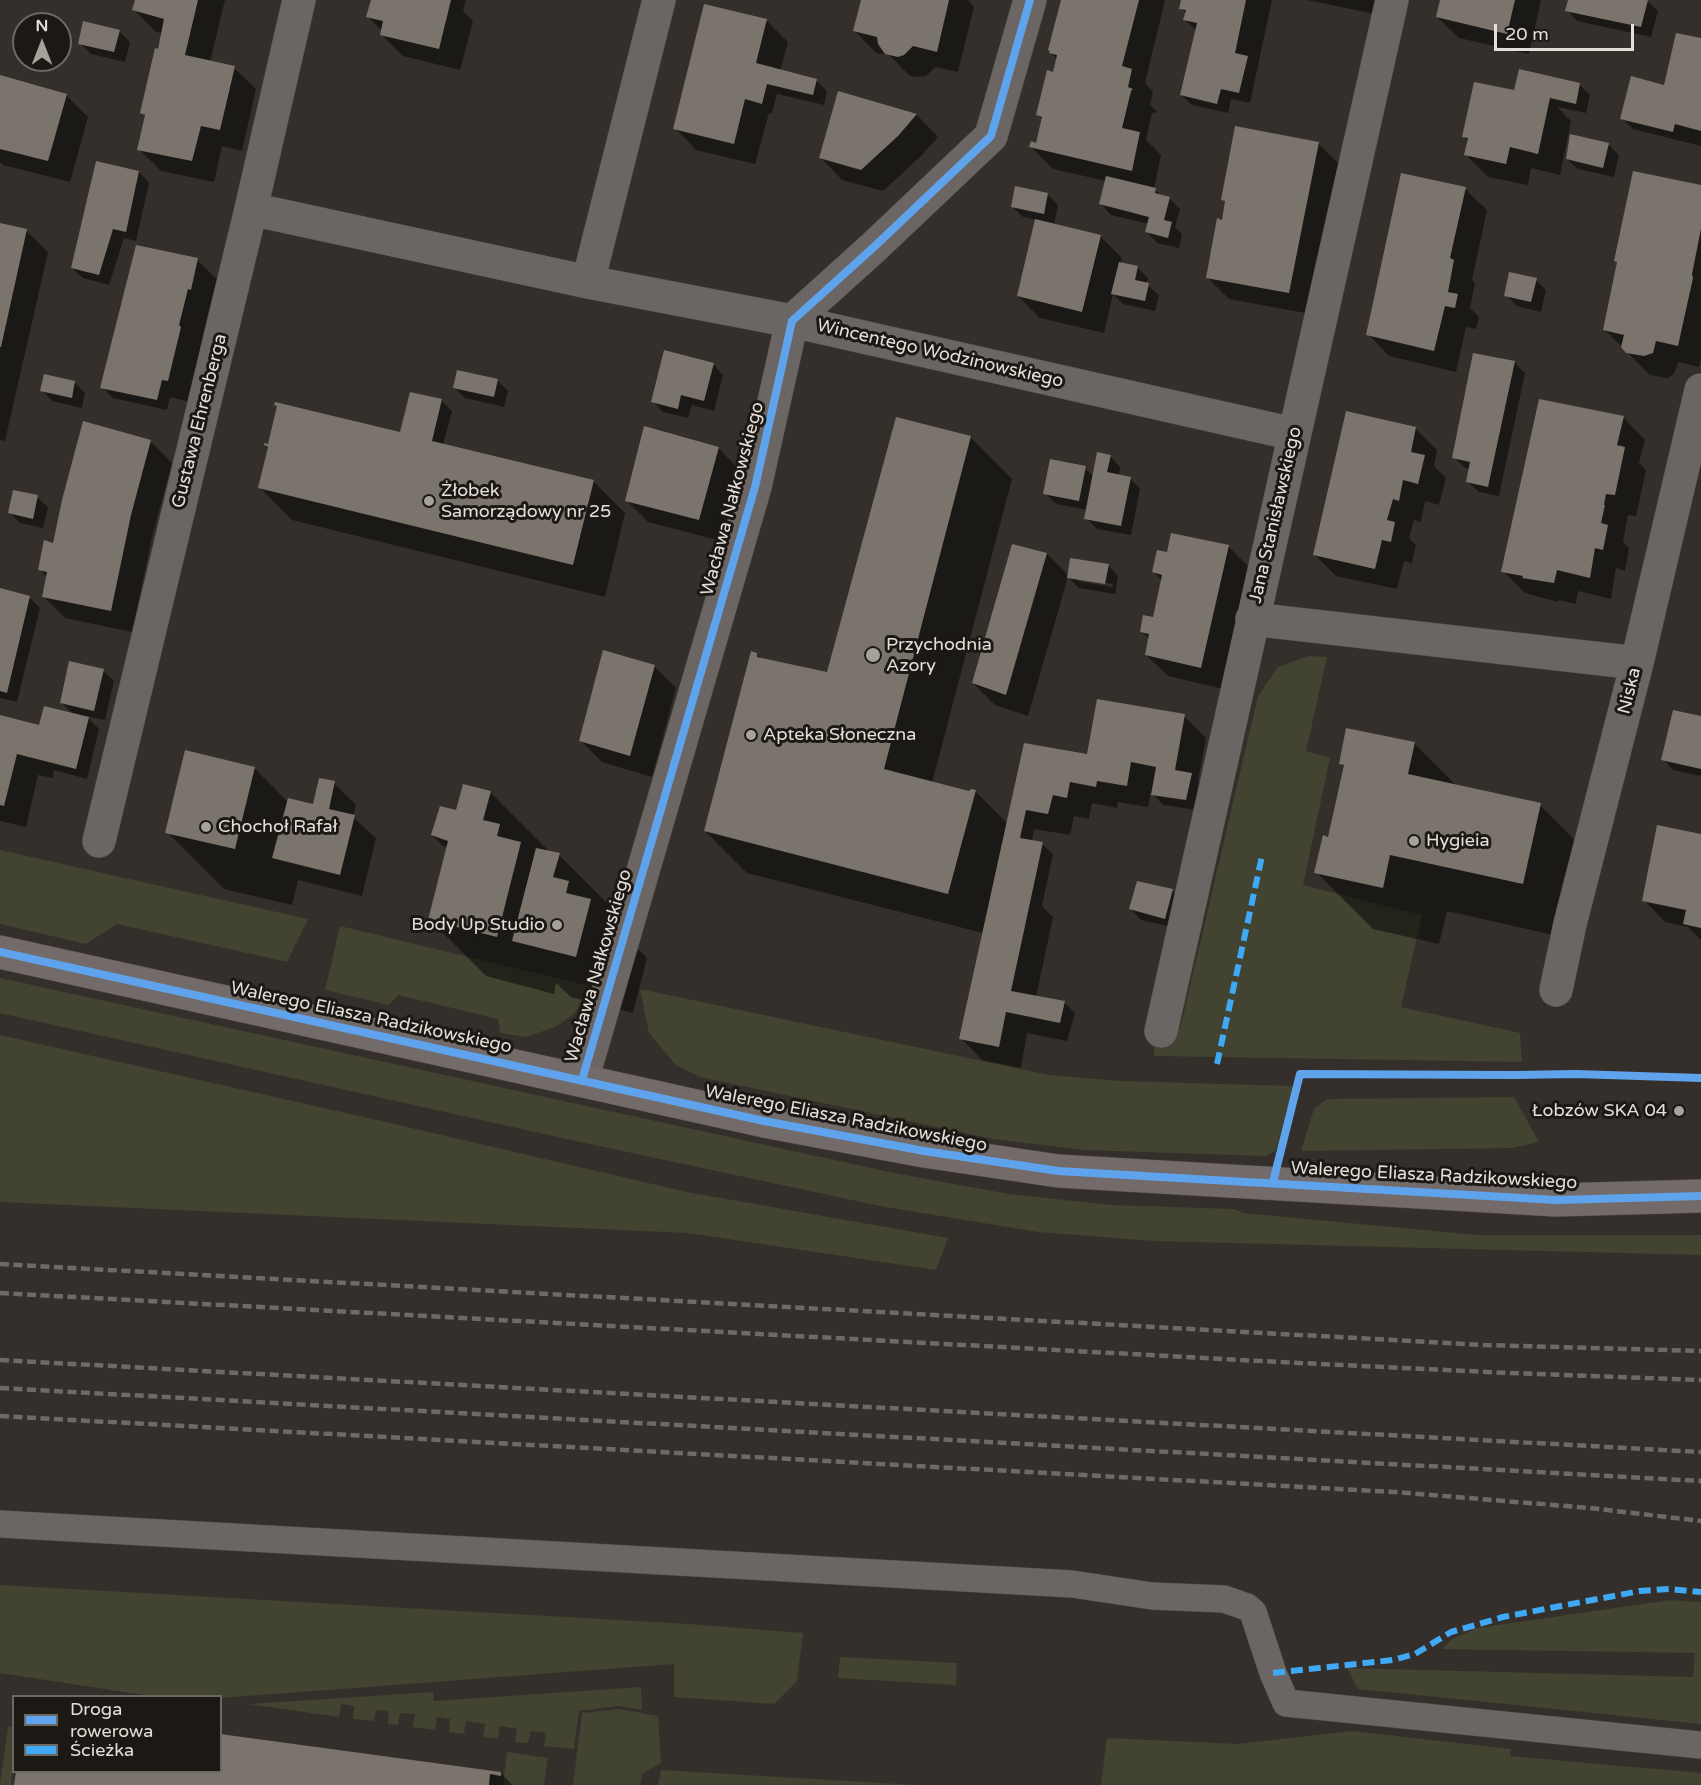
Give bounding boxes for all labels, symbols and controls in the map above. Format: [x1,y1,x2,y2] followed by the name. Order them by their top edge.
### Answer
[12,12,72,72] north arrow
[1497,12,1636,50] scale bar
[36,16,48,36] text: N
[1505,23,1549,45] text: 20 m
[815,315,1065,393] street label: Wincentego Wodzinowskiego
[168,332,232,510] street label: Gustawa Ehrenberga
[697,400,769,598] street label: Wacława Nałkowskiego
[1245,425,1307,605] street label: Jana Stanisławskiego
[441,480,611,522] place label: Żłobek Samorządowy nr 25
[422,494,436,508] marker: Żłobek Samorządowy nr 25
[886,634,992,676] place label: Przychodnia Azory
[864,646,882,664] marker: Przychodnia Azory
[1614,666,1646,716] street label: Niska
[763,724,916,746] place label: Apteka Słoneczna
[744,728,758,742] marker: Apteka Słoneczna
[218,816,337,838] place label: Chochoł Rafał
[199,820,213,834] marker: Chochoł Rafał
[1426,830,1490,852] place label: Hygieia
[1407,834,1421,848] marker: Hygieia
[561,867,637,1065] street label: Wacława Nałkowskiego
[411,914,545,936] place label: Body Up Studio
[550,918,564,932] marker: Body Up Studio
[228,978,514,1058] street label: Walerego Eliasza Radzikowskiego
[703,1081,989,1157] street label: Walerego Eliasza Radzikowskiego
[1532,1100,1667,1122] place label: Łobzów SKA 04
[1672,1104,1686,1118] marker: Łobzów SKA 04
[1290,1158,1578,1194] street label: Walerego Eliasza Radzikowskiego
[12,1695,222,1773] legend
[70,1698,153,1742] text: Droga rowerowa
[70,1739,134,1761] text: Ścieżka

